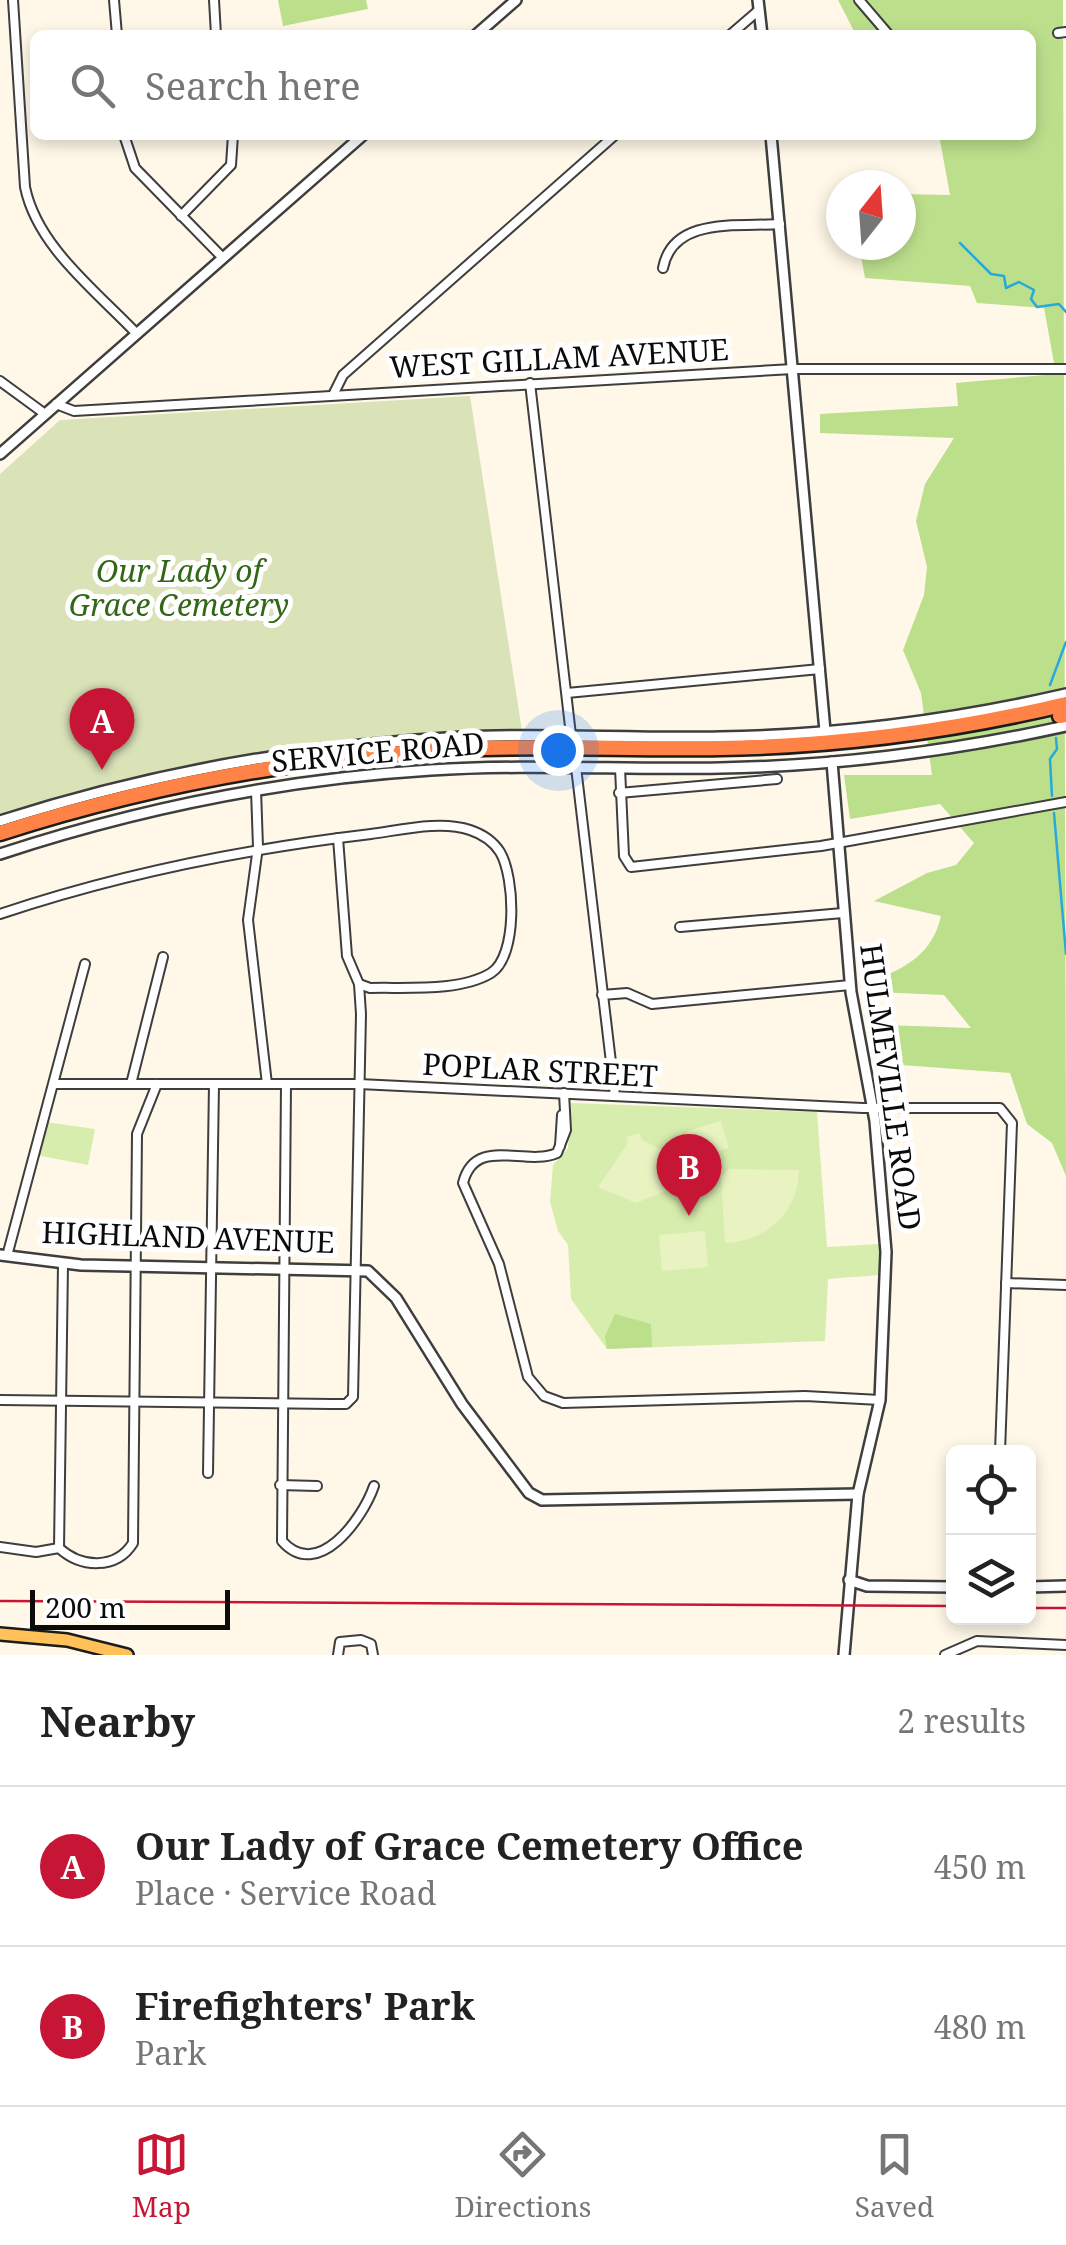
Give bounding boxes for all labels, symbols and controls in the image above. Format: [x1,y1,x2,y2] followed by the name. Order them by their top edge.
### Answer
[30,30,1036,140] search box
[65,58,120,113] icon: search
[145,59,361,111] text: Search here
[826,170,916,260] north arrow
[388,328,730,387] street label: WEST GILLAM AVENUE
[69,550,289,625] park label: Our Lady of Grace Cemetery
[70,688,134,770] pin: A
[270,722,486,781] street label: SERVICE ROAD
[533,725,584,776] your location
[851,941,932,1233] street label: HULMEVILLE ROAD
[421,1043,659,1096] street label: POPLAR STREET
[656,1134,722,1216] pin: B
[41,1211,335,1262] street label: HIGHLAND AVENUE
[946,1445,1036,1625] map controls
[946,1445,1036,1535] button: locate
[946,1535,1036,1625] button: layers
[30,1585,230,1630] scale bar
[45,1588,126,1626] text: 200 m
[40,1692,195,1749] text: Nearby
[897,1699,1026,1742] text: 2 results
[135,1819,803,1871] text: Our Lady of Grace Cemetery Office
[60,1845,85,1888] text: A
[934,1845,1026,1888] text: 450 m
[135,1871,436,1914] text: Place · Service Road
[135,1979,475,2031] text: Firefighters' Park
[62,2005,83,2048] text: B
[934,2005,1026,2048] text: 480 m
[135,2031,206,2074] text: Park
[132,2127,191,2225] tab: Map
[454,2127,591,2225] tab: Directions
[855,2127,934,2225] tab: Saved

